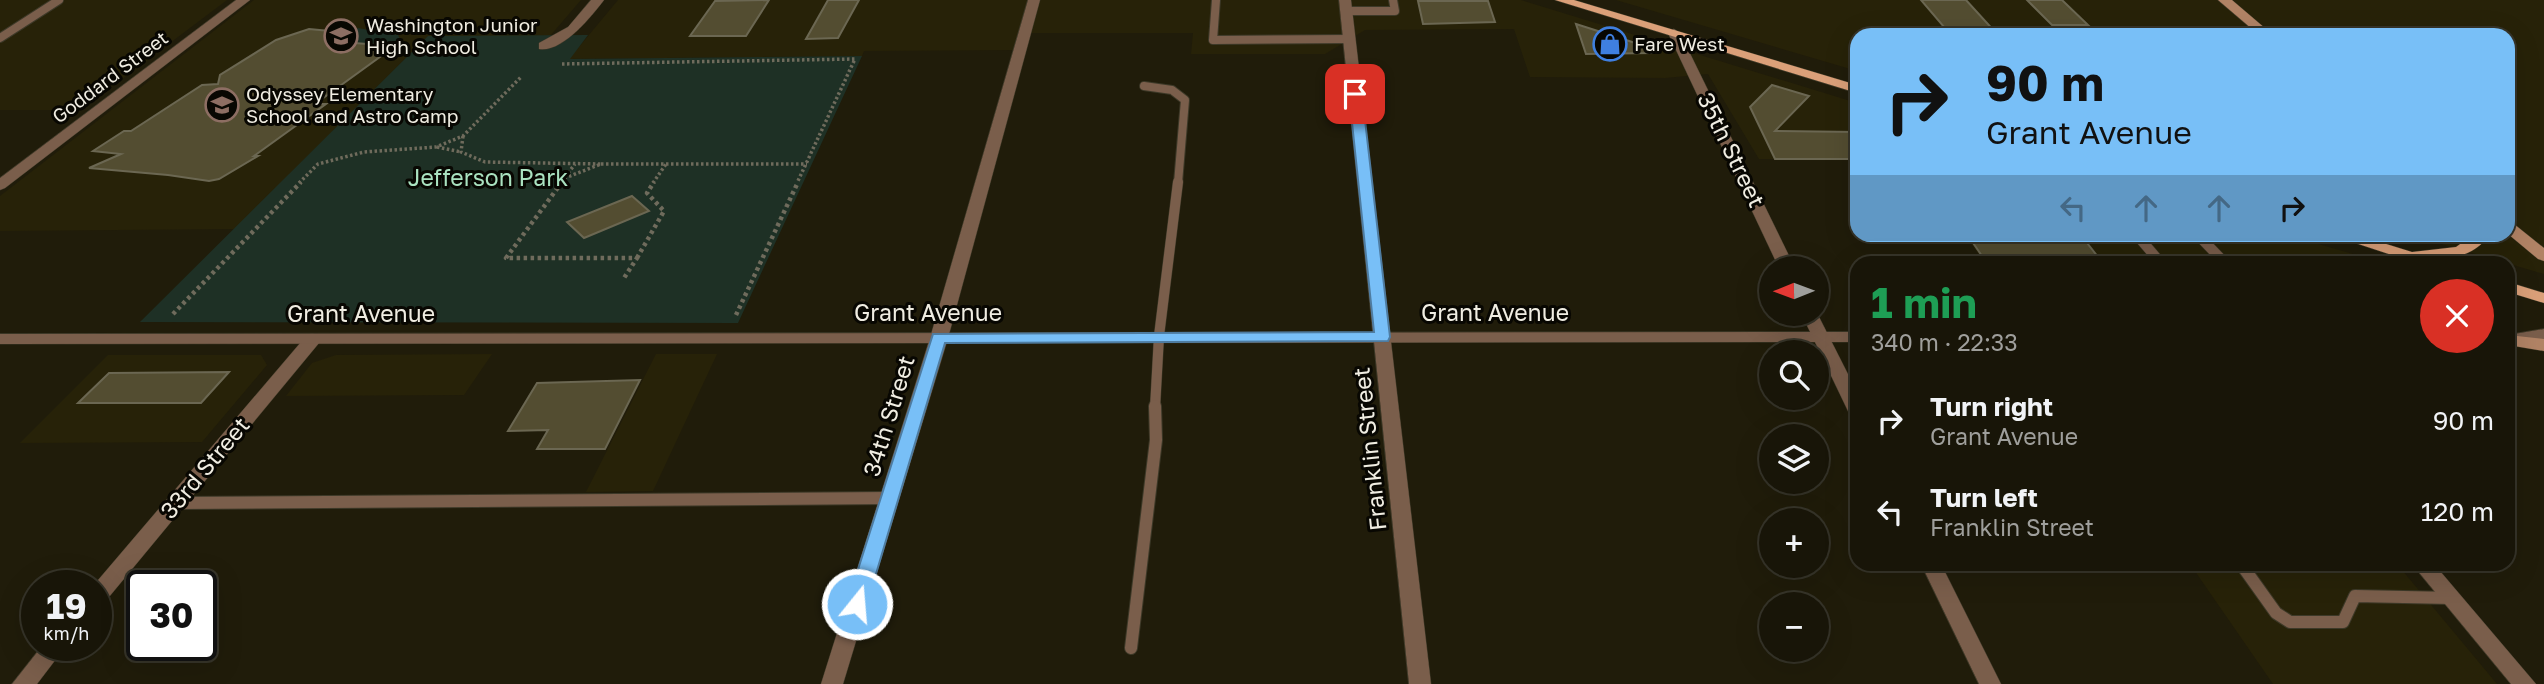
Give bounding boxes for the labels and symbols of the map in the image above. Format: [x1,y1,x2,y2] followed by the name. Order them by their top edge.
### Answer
[366,13,538,58] place label: Washington Junior High School
[322,17,360,55] school or university icon: Washington Junior High School
[1591,25,1629,63] shop icon: Fare West
[47,26,172,128] street label: Goddard Street
[1634,32,1725,55] place label: Fare West
[1325,64,1385,124] pin
[246,82,459,127] place label: Odyssey Elementary School and Astro Camp
[203,86,241,124] school or university icon: Odyssey Elementary School and Astro Camp
[1692,88,1772,211] street label: 35th Street
[408,163,568,191] park label: Jefferson Park
[1759,256,1829,326] north arrow
[854,298,1002,326] street label: Grant Avenue
[1421,298,1569,326] street label: Grant Avenue
[287,299,435,327] street label: Grant Avenue
[856,352,920,479] street label: 34th Street
[1347,366,1392,532] street label: Franklin Street
[154,411,255,524] street label: 33rd Street
[820,567,894,641] position arrow
[126,570,217,661] speed limit sign: 30

